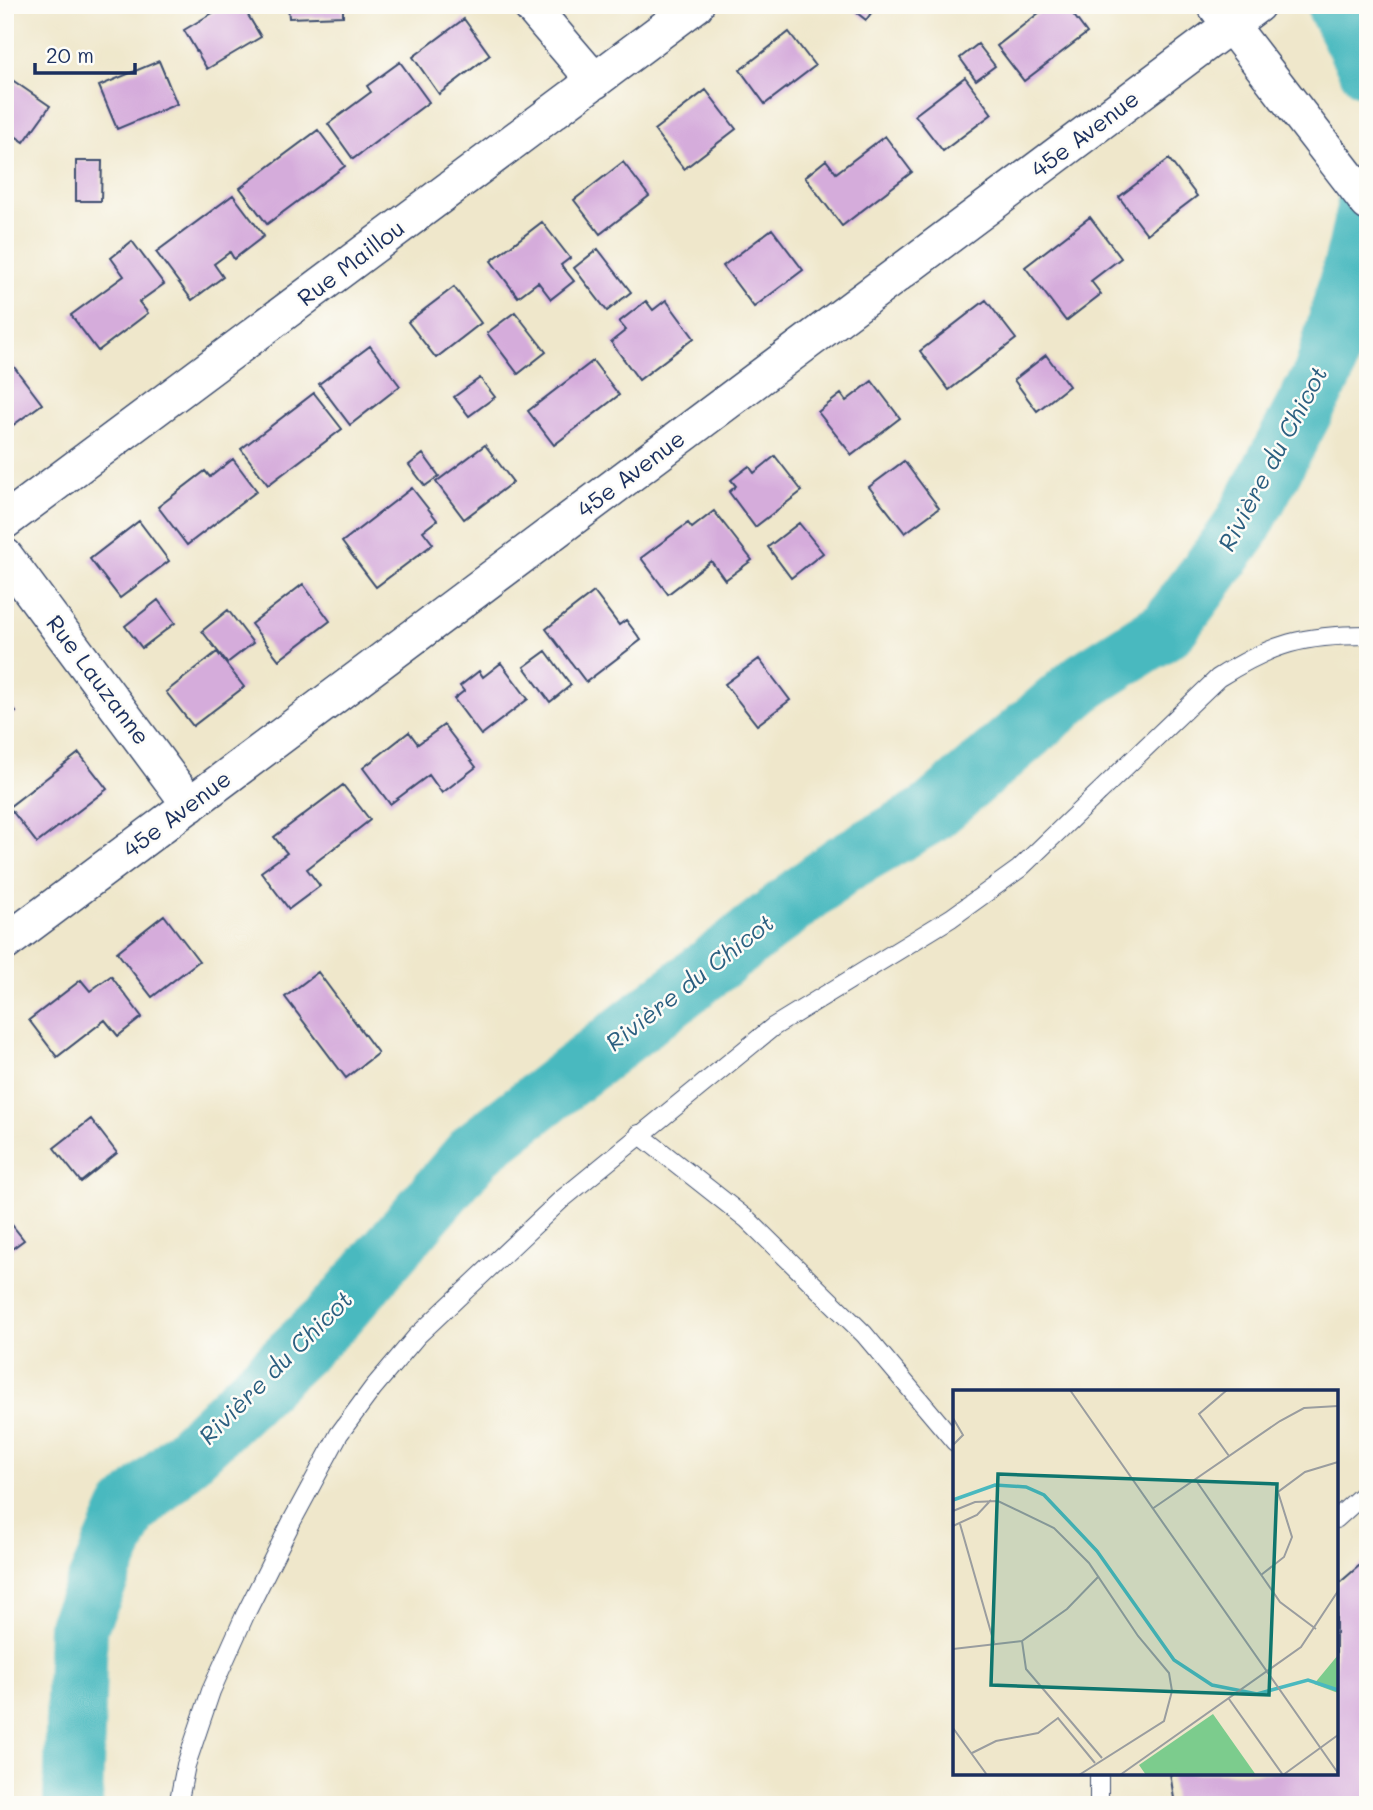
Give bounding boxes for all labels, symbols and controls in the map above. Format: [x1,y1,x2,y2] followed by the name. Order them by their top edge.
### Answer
[35,32,135,76] scale bar
[46,41,94,68] text: 20 m
[1024,83,1145,184] street label: 45e Avenue
[291,212,410,312] street label: Rue Maillou
[1210,360,1334,556] water label: Rivière du Chicot
[570,423,691,524] street label: 45e Avenue
[40,609,157,750] street label: Rue Lauzanne
[116,763,237,864] street label: 45e Avenue
[599,906,779,1057] water label: Rivière du Chicot
[191,1283,358,1450] water label: Rivière du Chicot
[953,1390,1338,1775] inset map

